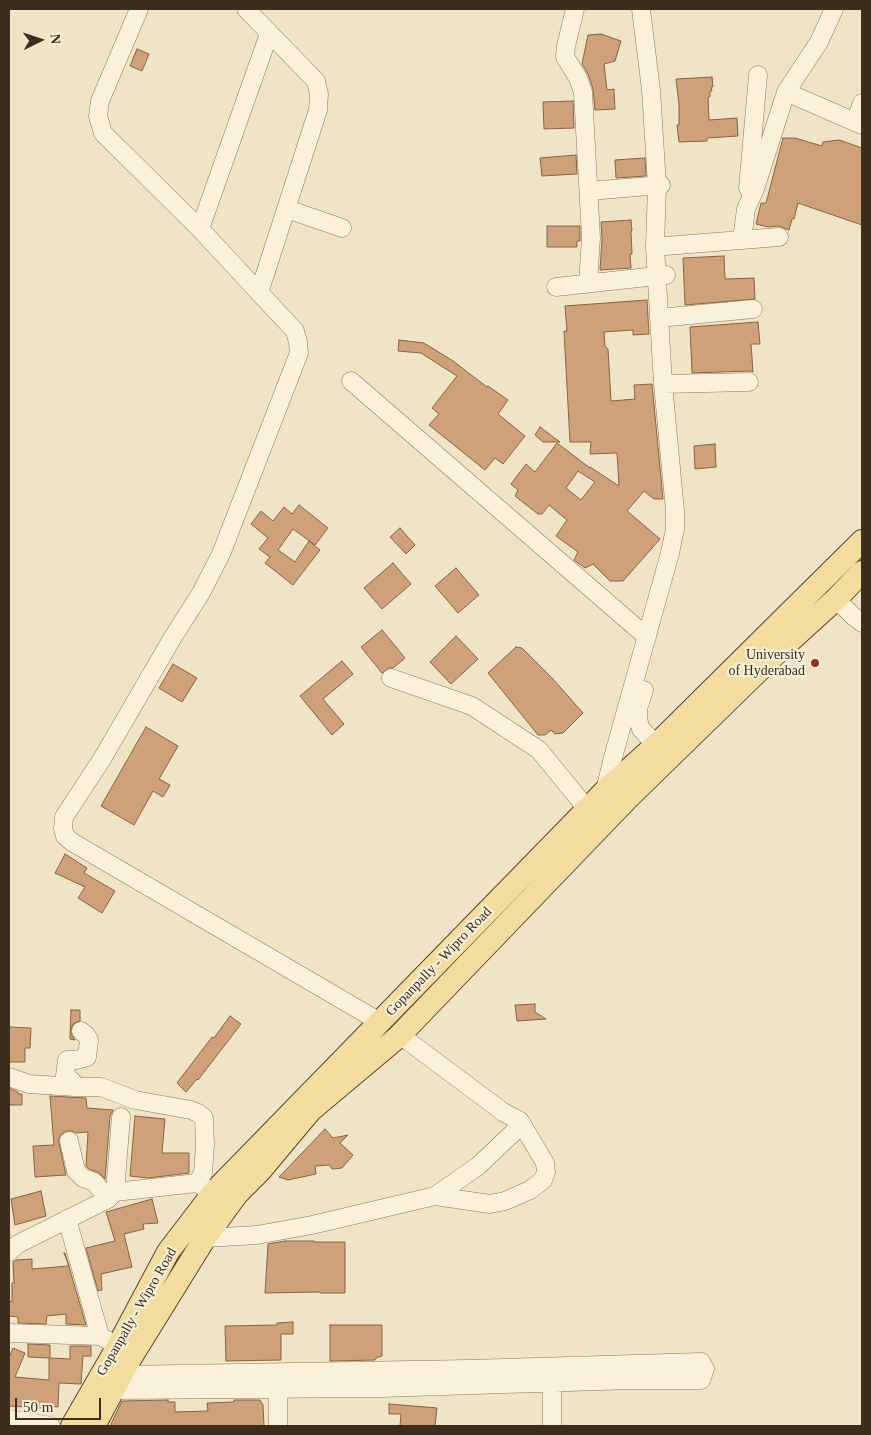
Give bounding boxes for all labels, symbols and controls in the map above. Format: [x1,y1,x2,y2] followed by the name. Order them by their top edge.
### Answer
[15,15,65,65] north arrow
[48,33,63,44] text: N
[728,647,805,680] place label: University of Hyderabad
[809,657,821,669] marker: University of Hyderabad
[383,904,495,1020] street label: Gopanpally - Wipro Road
[93,1245,181,1379] street label: Gopanpally - Wipro Road
[18,1388,104,1420] scale bar
[23,1399,53,1415] text: 50 m

